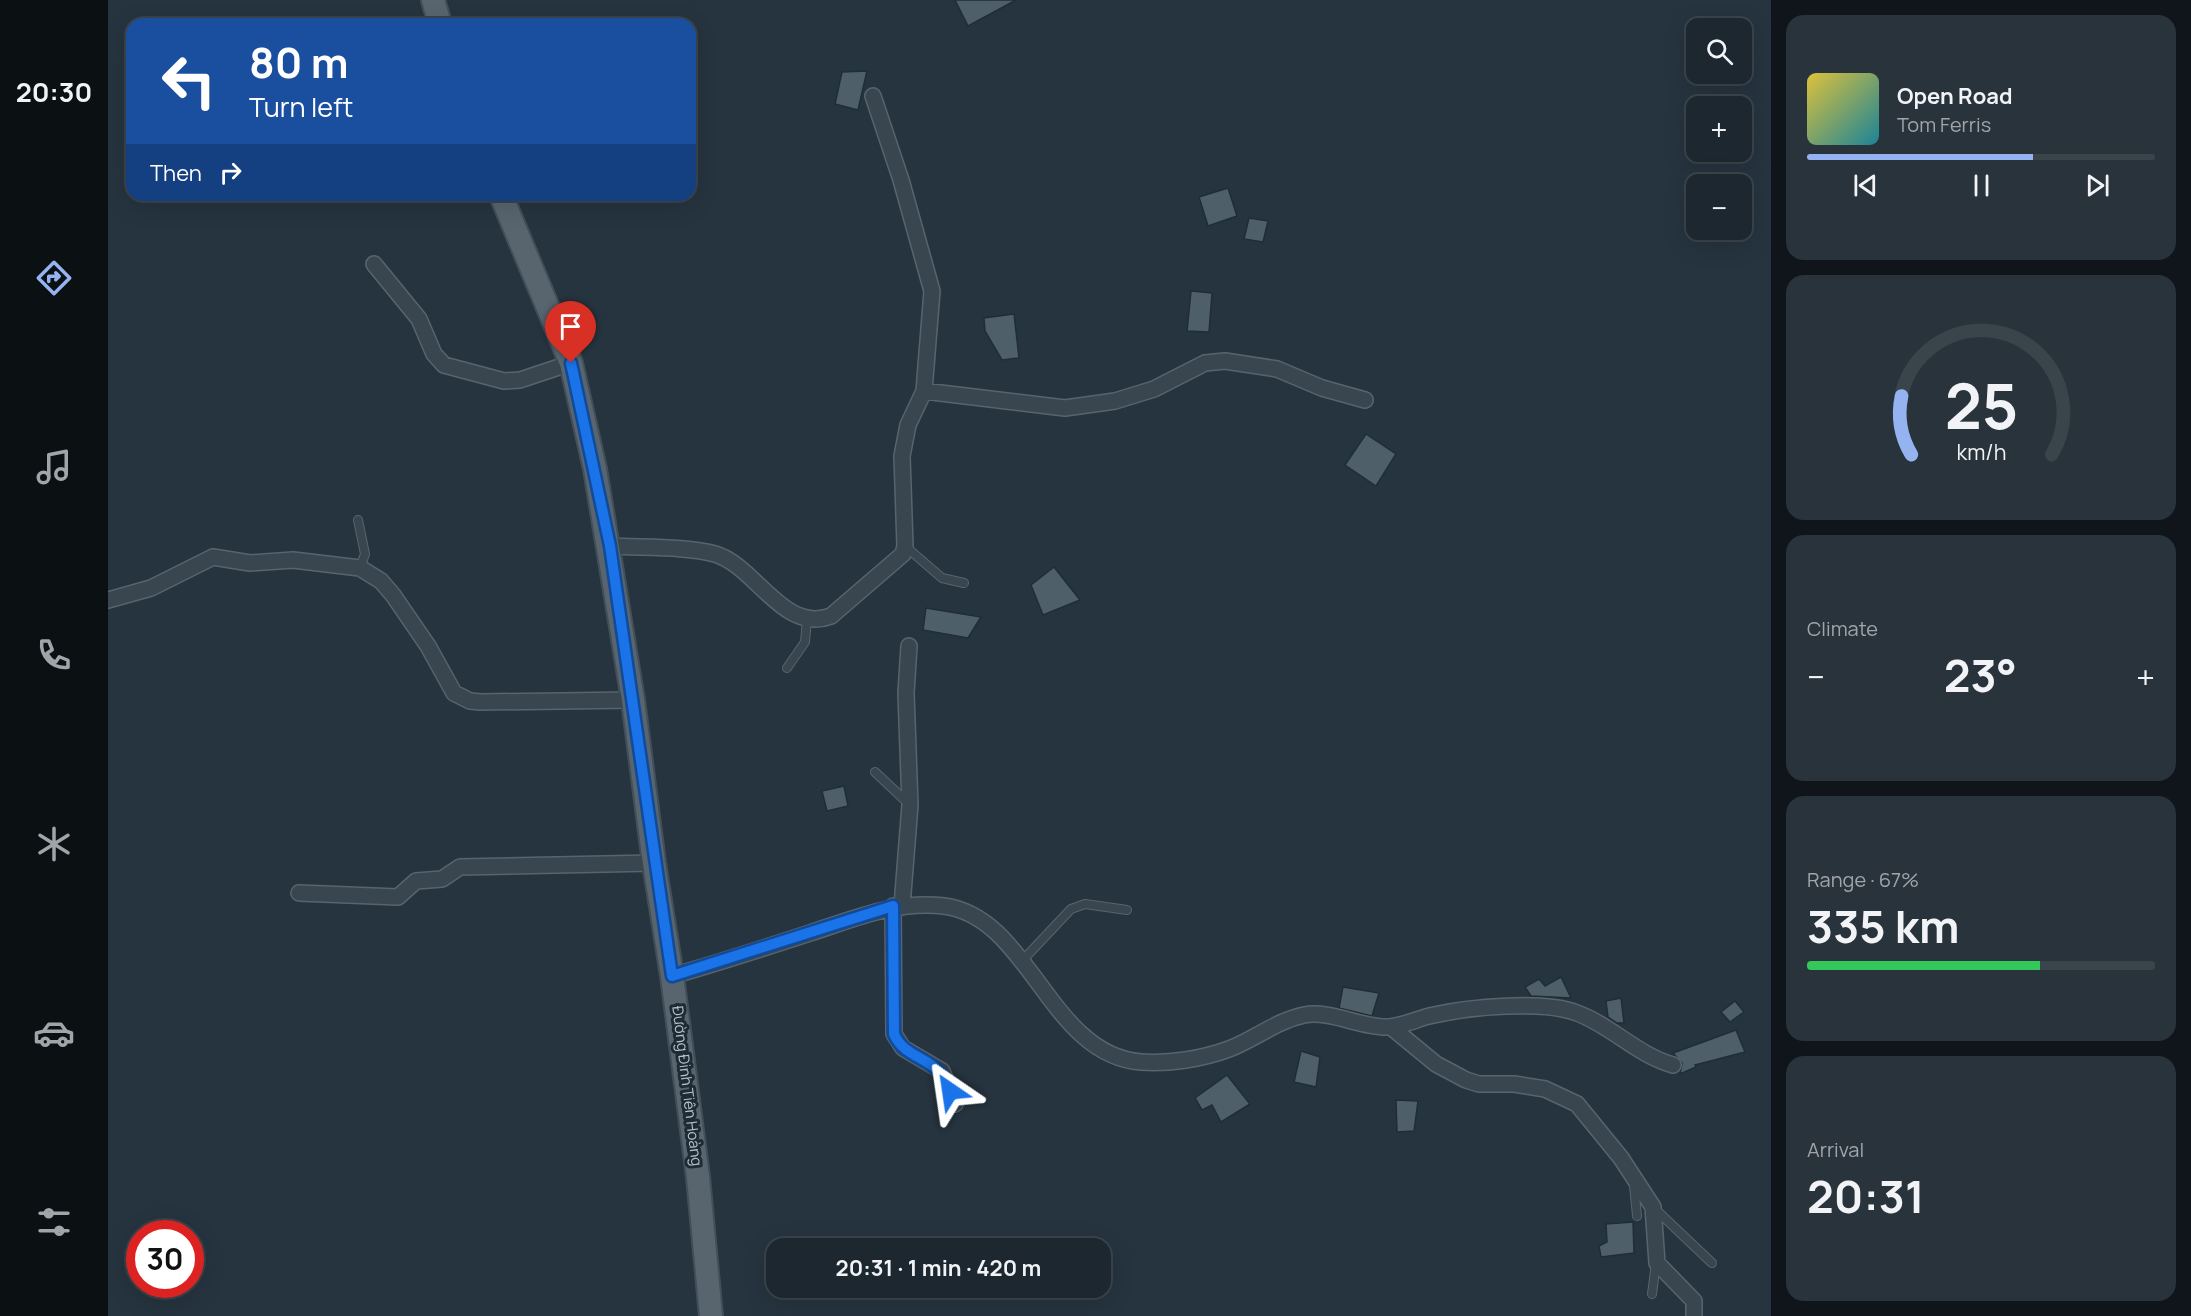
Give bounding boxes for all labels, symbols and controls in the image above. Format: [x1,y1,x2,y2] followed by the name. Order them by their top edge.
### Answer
[1686,18,1752,240] map controls
[1686,18,1752,84] button: search
[249,33,349,91] text: 80 m
[150,42,228,120] icon: left
[16,73,92,110] text: 20:30
[1897,81,2012,111] text: Open Road
[249,88,353,125] text: Turn left
[1686,96,1752,162] button: +
[1897,111,1991,138] text: Tom Ferris
[214,156,247,189] icon: right
[150,158,202,188] text: Then
[1849,169,1882,202] icon: previous
[1965,169,1998,202] icon: pause
[2081,169,2114,202] icon: next
[1686,174,1752,240] button: −
[33,257,75,299] icon: directions
[545,301,596,363] pin
[554,310,587,343] icon: arrive
[1944,362,2018,448] text: 25
[1956,437,2006,466] text: km/h
[33,446,75,488] icon: music
[1807,615,1878,642] text: Climate
[33,634,75,676] icon: phone
[1944,644,2017,706] text: 23°
[1807,654,1825,699] text: −
[2136,654,2155,699] text: +
[33,823,75,865] icon: climate
[1807,866,1919,893] text: Range · 67%
[1807,895,1959,957] text: 335 km
[667,1005,708,1167] street label: Đường Đinh Tiên Hoàng
[33,1012,75,1054] icon: car
[918,1059,982,1123] position arrow
[1807,1136,1864,1163] text: Arrival
[1807,1165,1925,1227] text: 20:31
[33,1201,75,1243] icon: filters
[126,1220,204,1298] speed limit sign: 30
[836,1253,1041,1283] text: 20:31 · 1 min · 420 m

